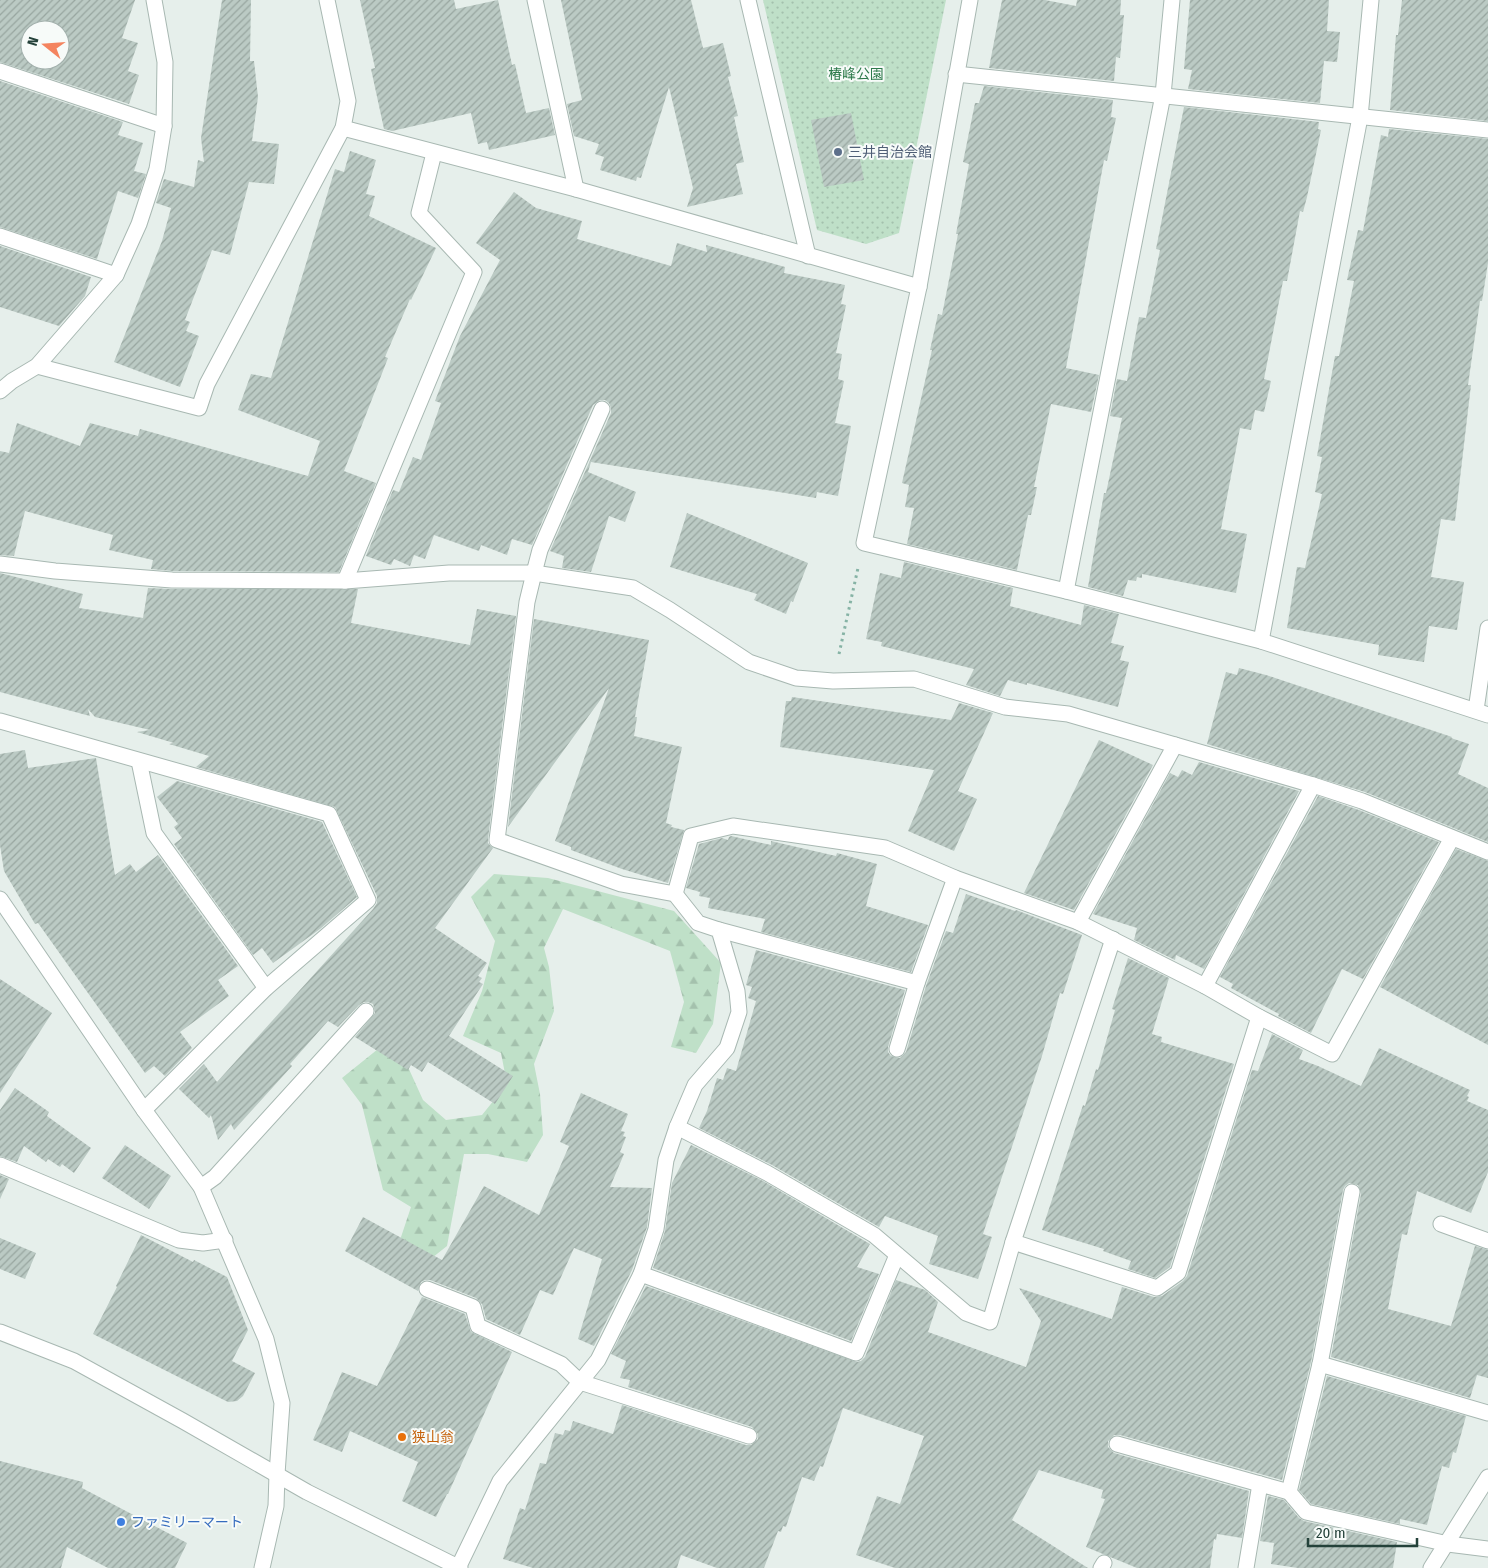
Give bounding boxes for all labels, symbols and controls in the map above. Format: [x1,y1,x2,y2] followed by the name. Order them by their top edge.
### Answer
[20,20,70,70] north arrow
[24,35,42,48] text: N
[828,66,884,83] park label: 椿峰公園
[848,144,932,161] place label: 三井自治会館
[832,146,844,158] marker: 三井自治会館
[412,1429,454,1446] place label: 狭山翁
[396,1431,408,1443] marker: 狭山翁
[131,1514,243,1531] place label: ファミリーマート
[115,1516,127,1528] marker: ファミリーマート
[1308,1516,1417,1548] scale bar
[1316,1524,1346,1542] text: 20 m

